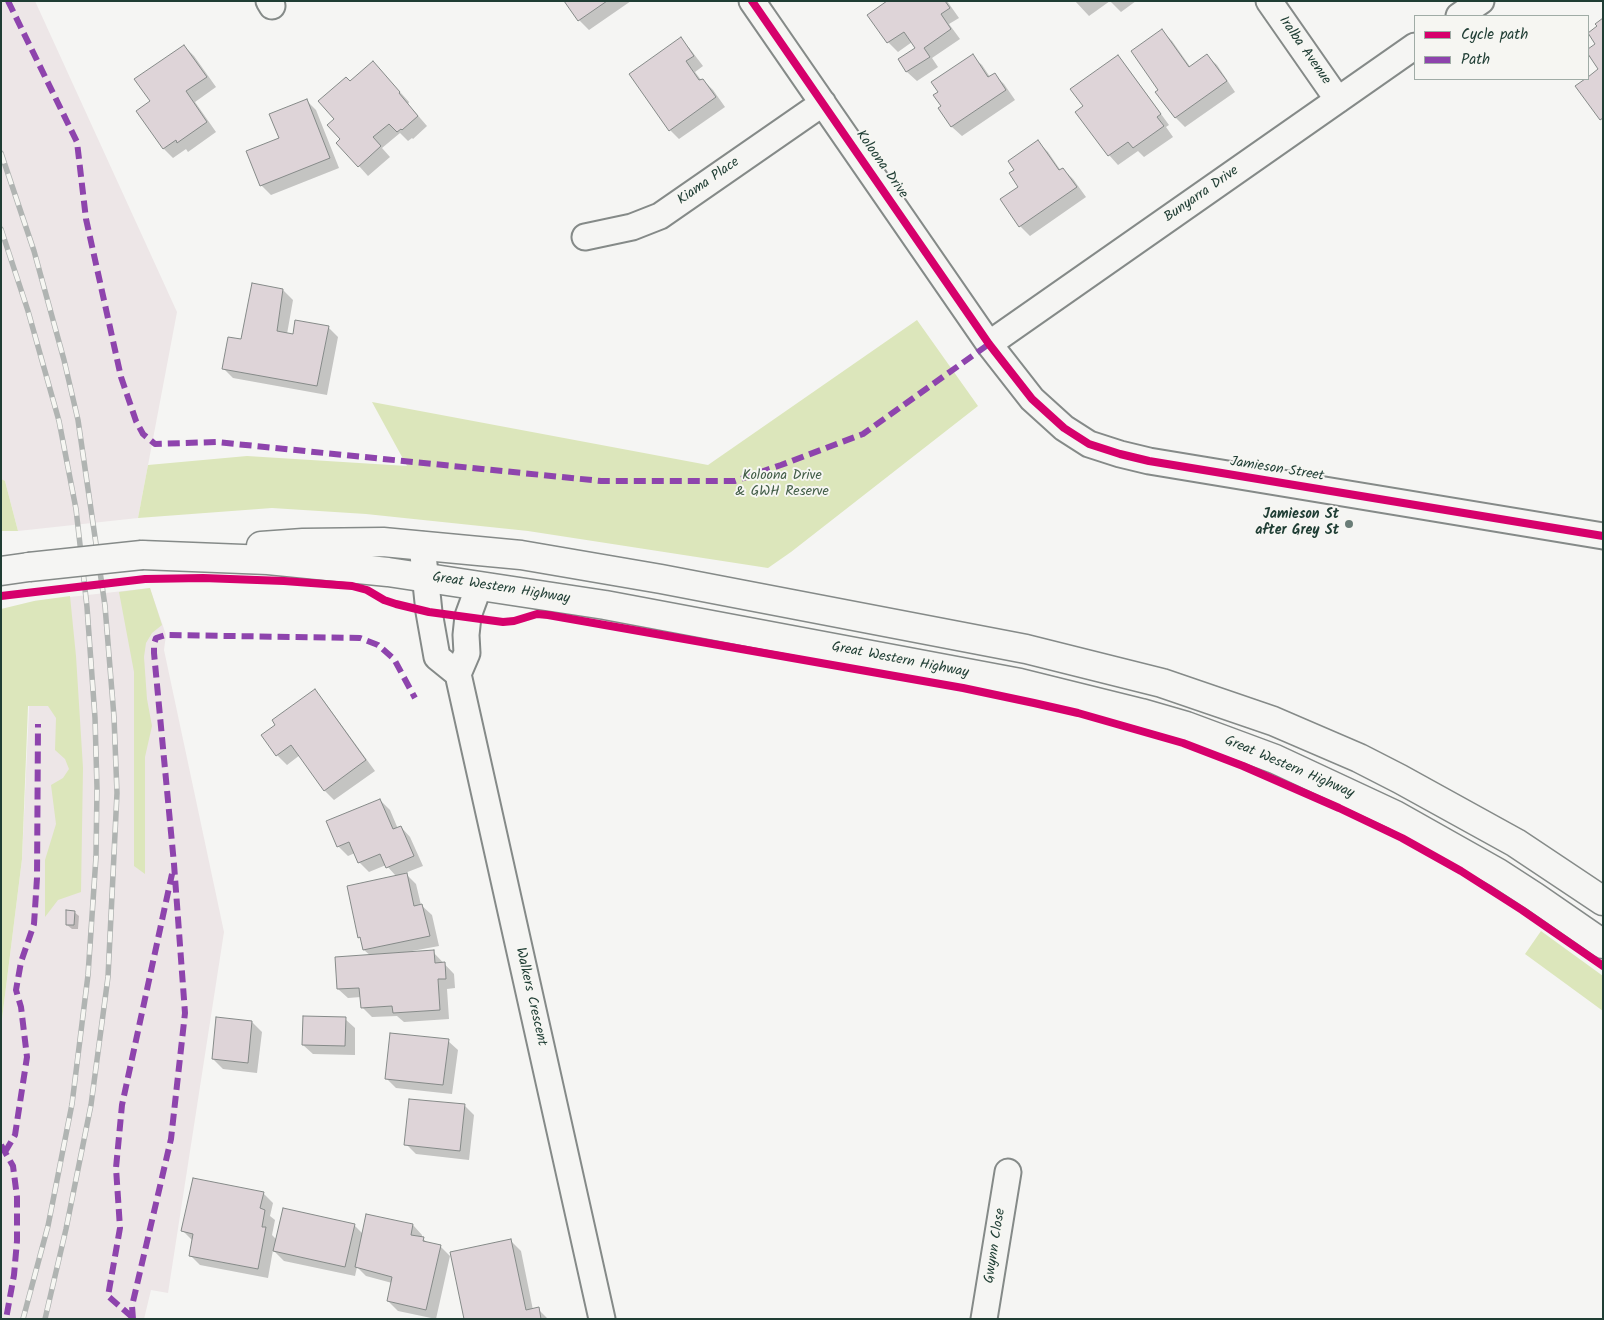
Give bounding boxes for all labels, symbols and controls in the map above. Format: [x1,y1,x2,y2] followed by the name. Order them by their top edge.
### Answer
[1274,14,1334,88] street label: Iralba Avenue
[1414,15,1589,80] legend
[1461,23,1528,47] text: Cycle path
[1461,48,1490,72] text: Path
[851,128,911,202] street label: Koloona Drive
[675,155,743,209] street label: Kiama Place
[1162,163,1242,227] street label: Bunyarra Drive
[1229,454,1325,486] street label: Jamieson Street
[735,469,829,502] park label: Koloona Drive & GWH Reserve
[1255,508,1339,540] place label: Jamieson St after Grey St
[1343,518,1355,530] marker: Jamieson St after Grey St
[431,570,571,608] street label: Great Western Highway
[830,639,970,683] street label: Great Western Highway
[1222,733,1356,803] street label: Great Western Highway
[510,946,550,1048] street label: Walkers Crescent
[982,1207,1010,1285] street label: Gwynn Close

